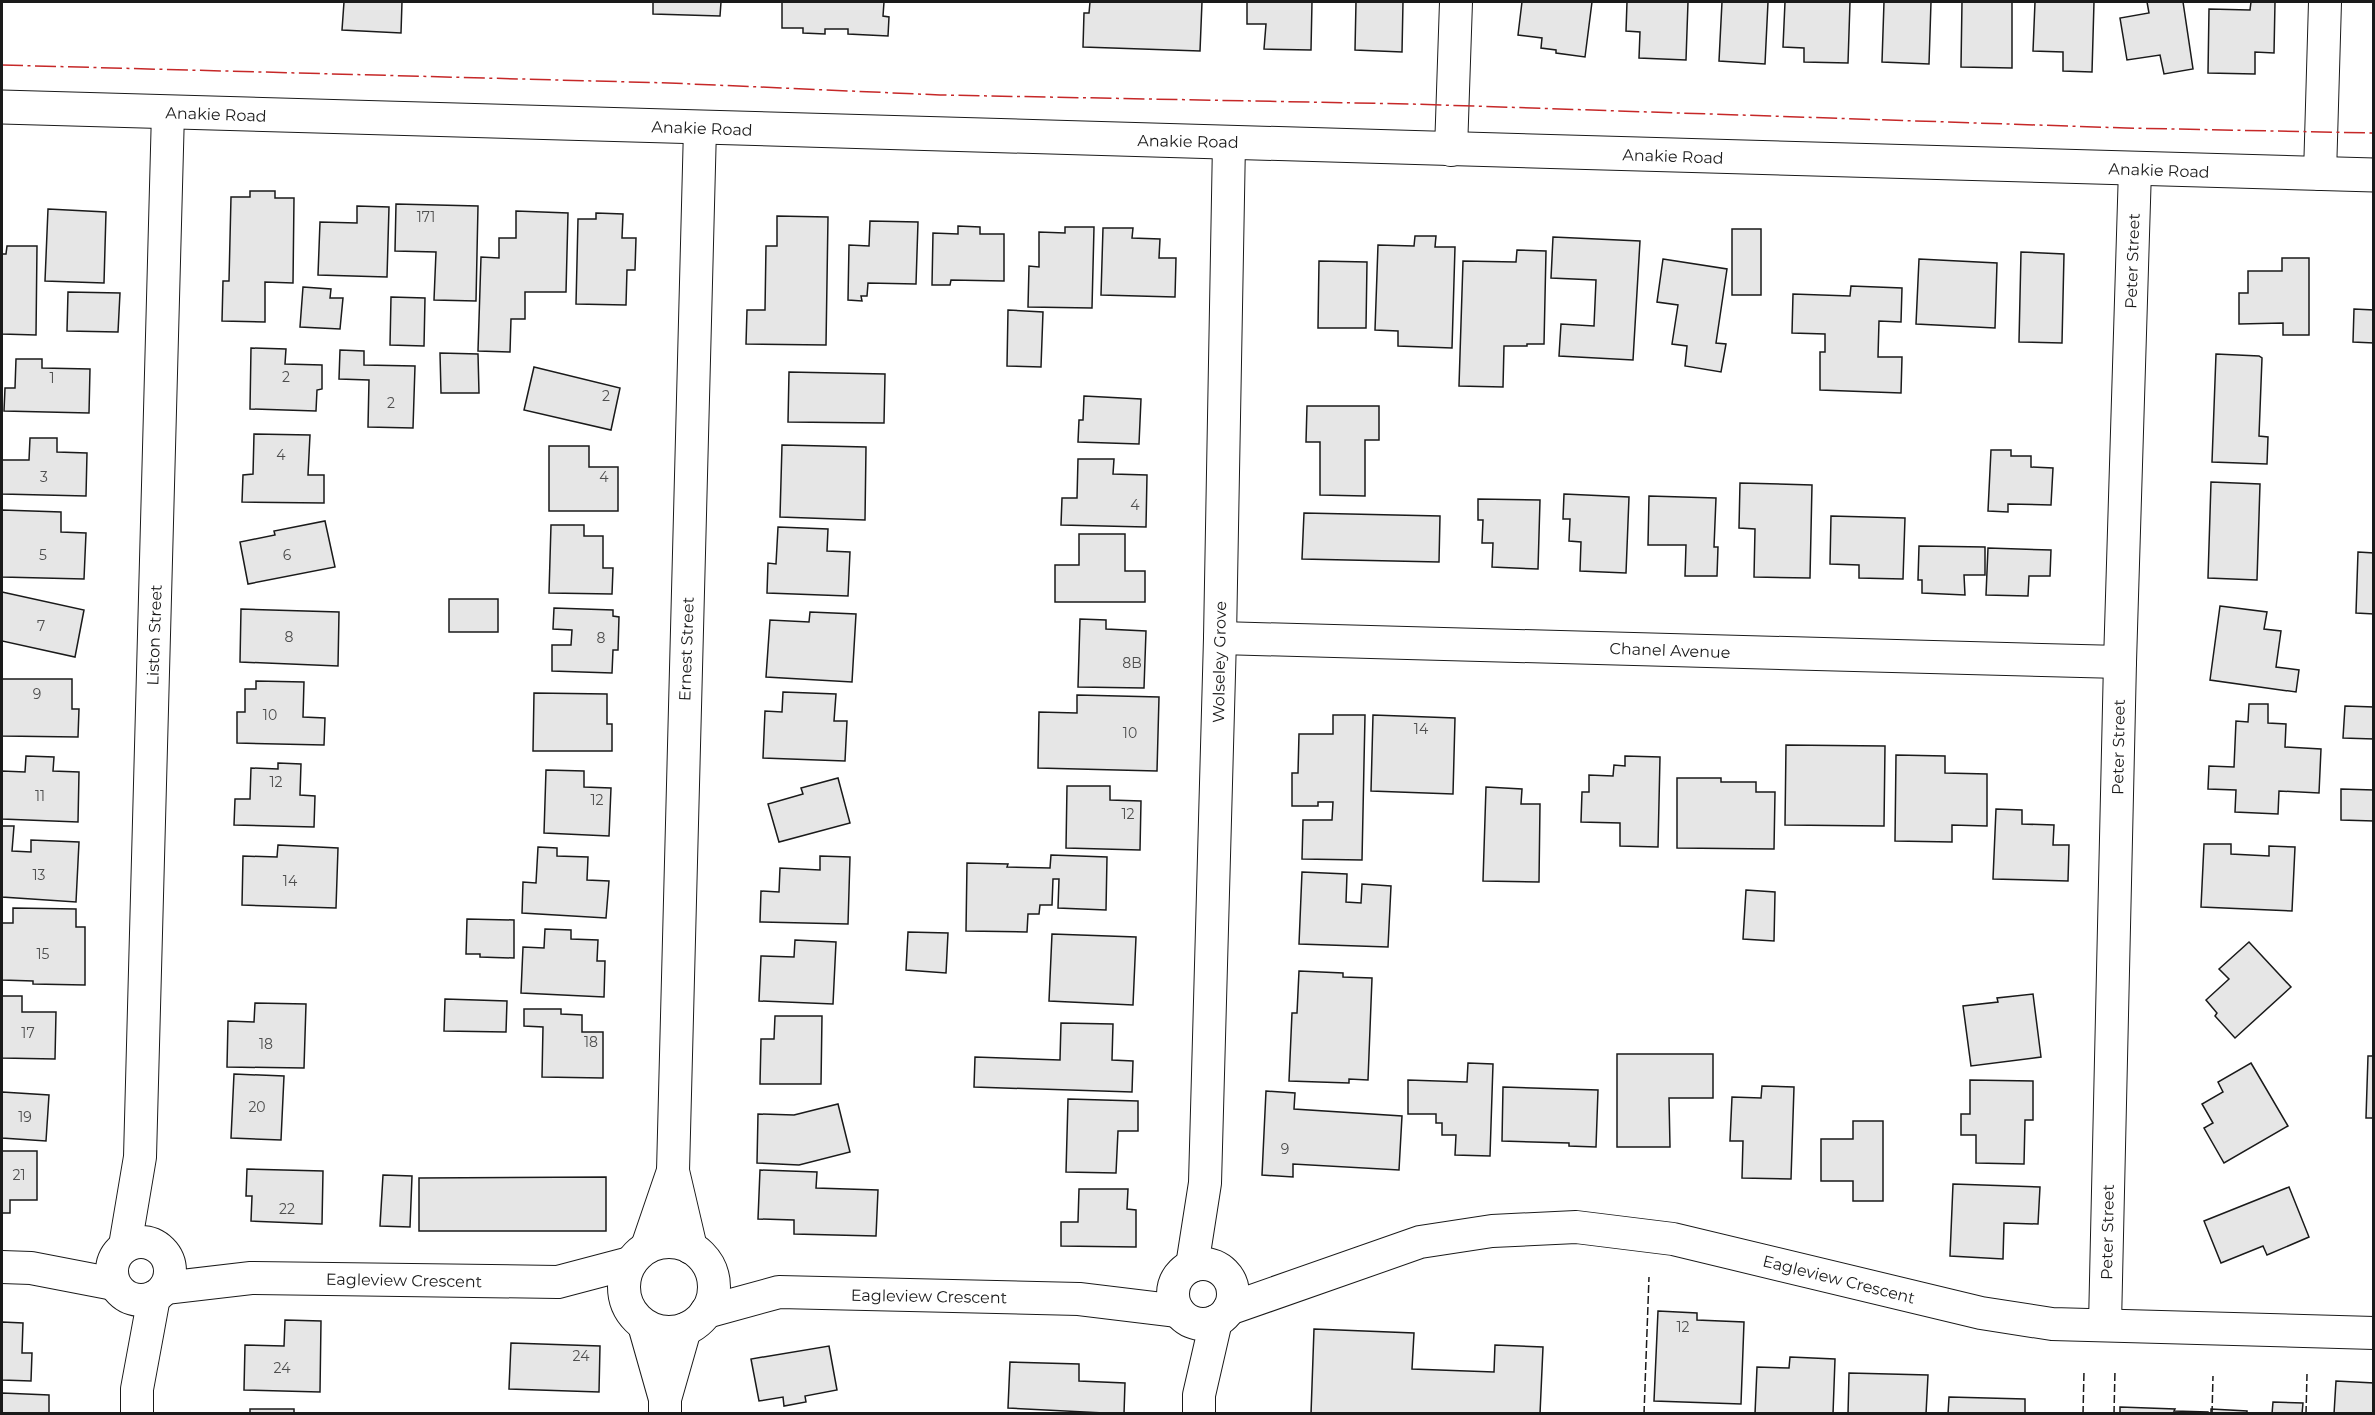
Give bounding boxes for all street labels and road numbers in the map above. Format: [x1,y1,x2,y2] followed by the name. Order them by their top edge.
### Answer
[165,103,267,126] street label: Anakie Road
[651,117,753,140] street label: Anakie Road
[1137,131,1239,152] street label: Anakie Road
[1622,145,1724,168] street label: Anakie Road
[2108,159,2210,182] street label: Anakie Road
[2121,212,2144,309] street label: Peter Street
[143,584,166,686] street label: Liston Street
[675,596,698,701] street label: Ernest Street
[1209,601,1230,723] street label: Wolseley Grove
[1609,639,1731,662] street label: Chanel Avenue
[2108,698,2129,795] street label: Peter Street
[2097,1183,2118,1280] street label: Peter Street
[1761,1251,1918,1308] street label: Eagleview Crescent
[326,1270,483,1291] street label: Eagleview Crescent
[851,1286,1008,1307] street label: Eagleview Crescent

